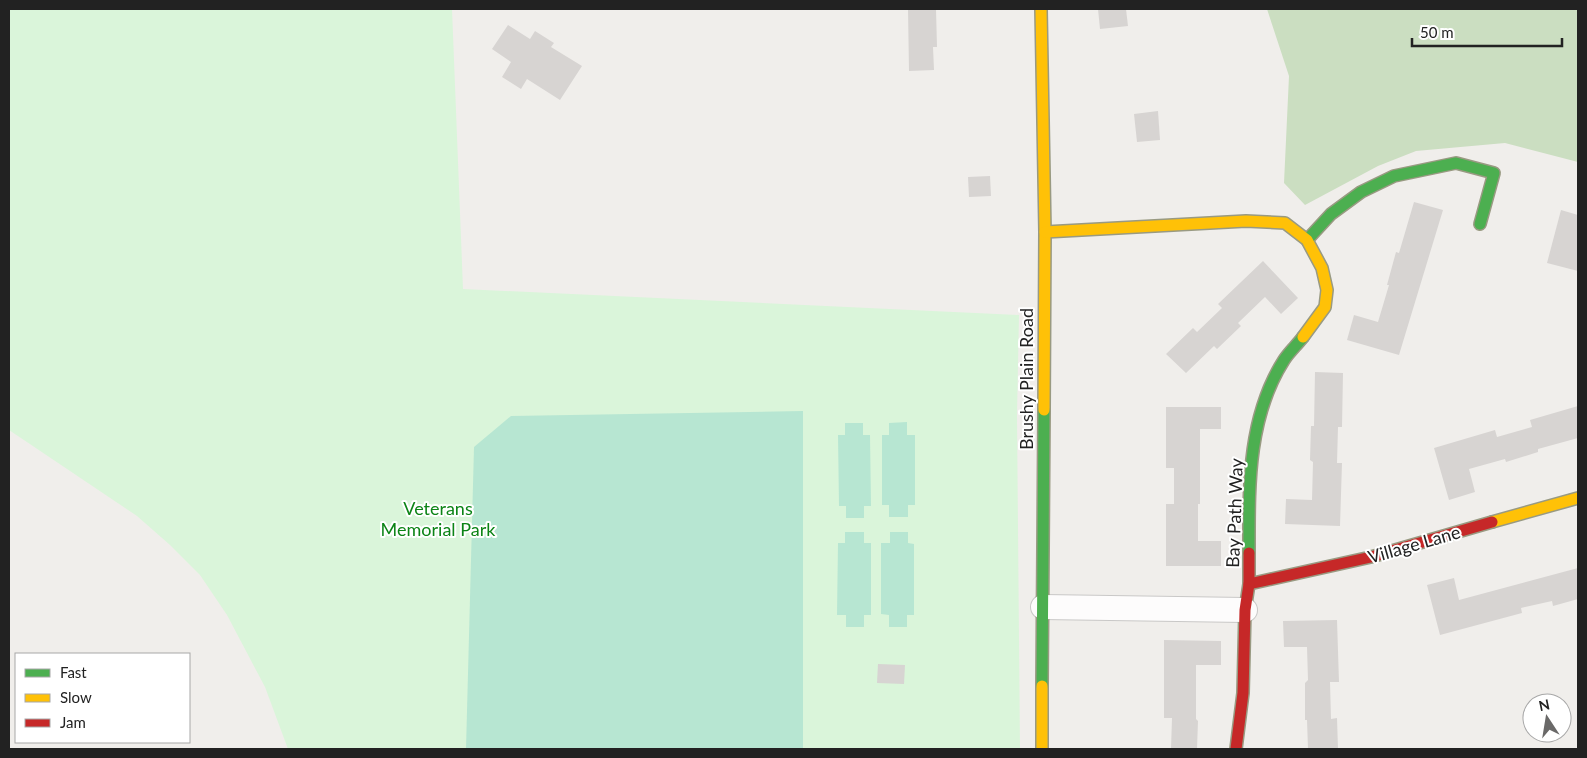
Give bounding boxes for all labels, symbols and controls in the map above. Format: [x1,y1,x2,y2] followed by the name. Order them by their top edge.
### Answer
[1412,15,1562,47] scale bar
[1420,23,1454,41] text: 50 m
[1015,308,1037,450] street label: Brushy Plain Road
[1221,457,1247,568] street label: Bay Path Way
[381,497,496,540] park label: Veterans Memorial Park
[1365,520,1463,568] street label: Village Lane
[15,653,190,743] legend
[60,663,87,681] text: Fast
[60,688,92,706] text: Slow
[1522,693,1572,743] north arrow
[1537,695,1551,714] text: N
[60,713,86,731] text: Jam

